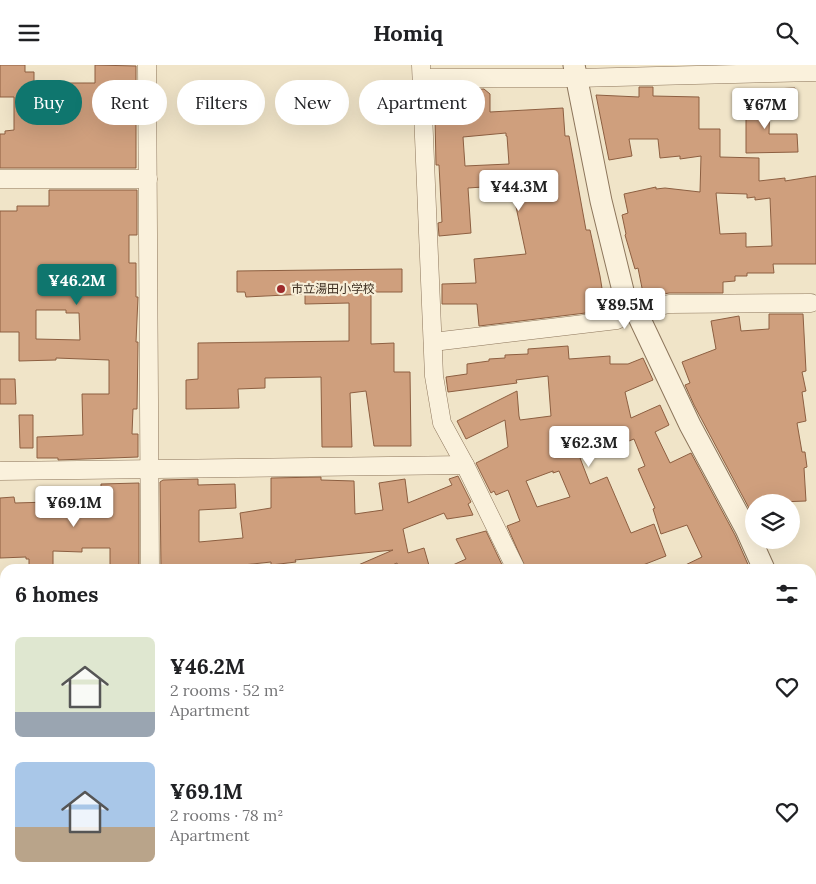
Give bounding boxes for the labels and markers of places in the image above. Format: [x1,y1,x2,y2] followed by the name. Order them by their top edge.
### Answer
[735,87,795,130] pin: ¥67M
[478,169,560,212] pin: ¥44.3M
[36,263,118,306] pin: ¥46.2M
[291,281,375,296] place label: 市立湯田小学校
[275,283,287,295] marker: 市立湯田小学校
[584,287,666,330] pin: ¥89.5M
[548,425,630,468] pin: ¥62.3M
[33,485,115,528] pin: ¥69.1M

